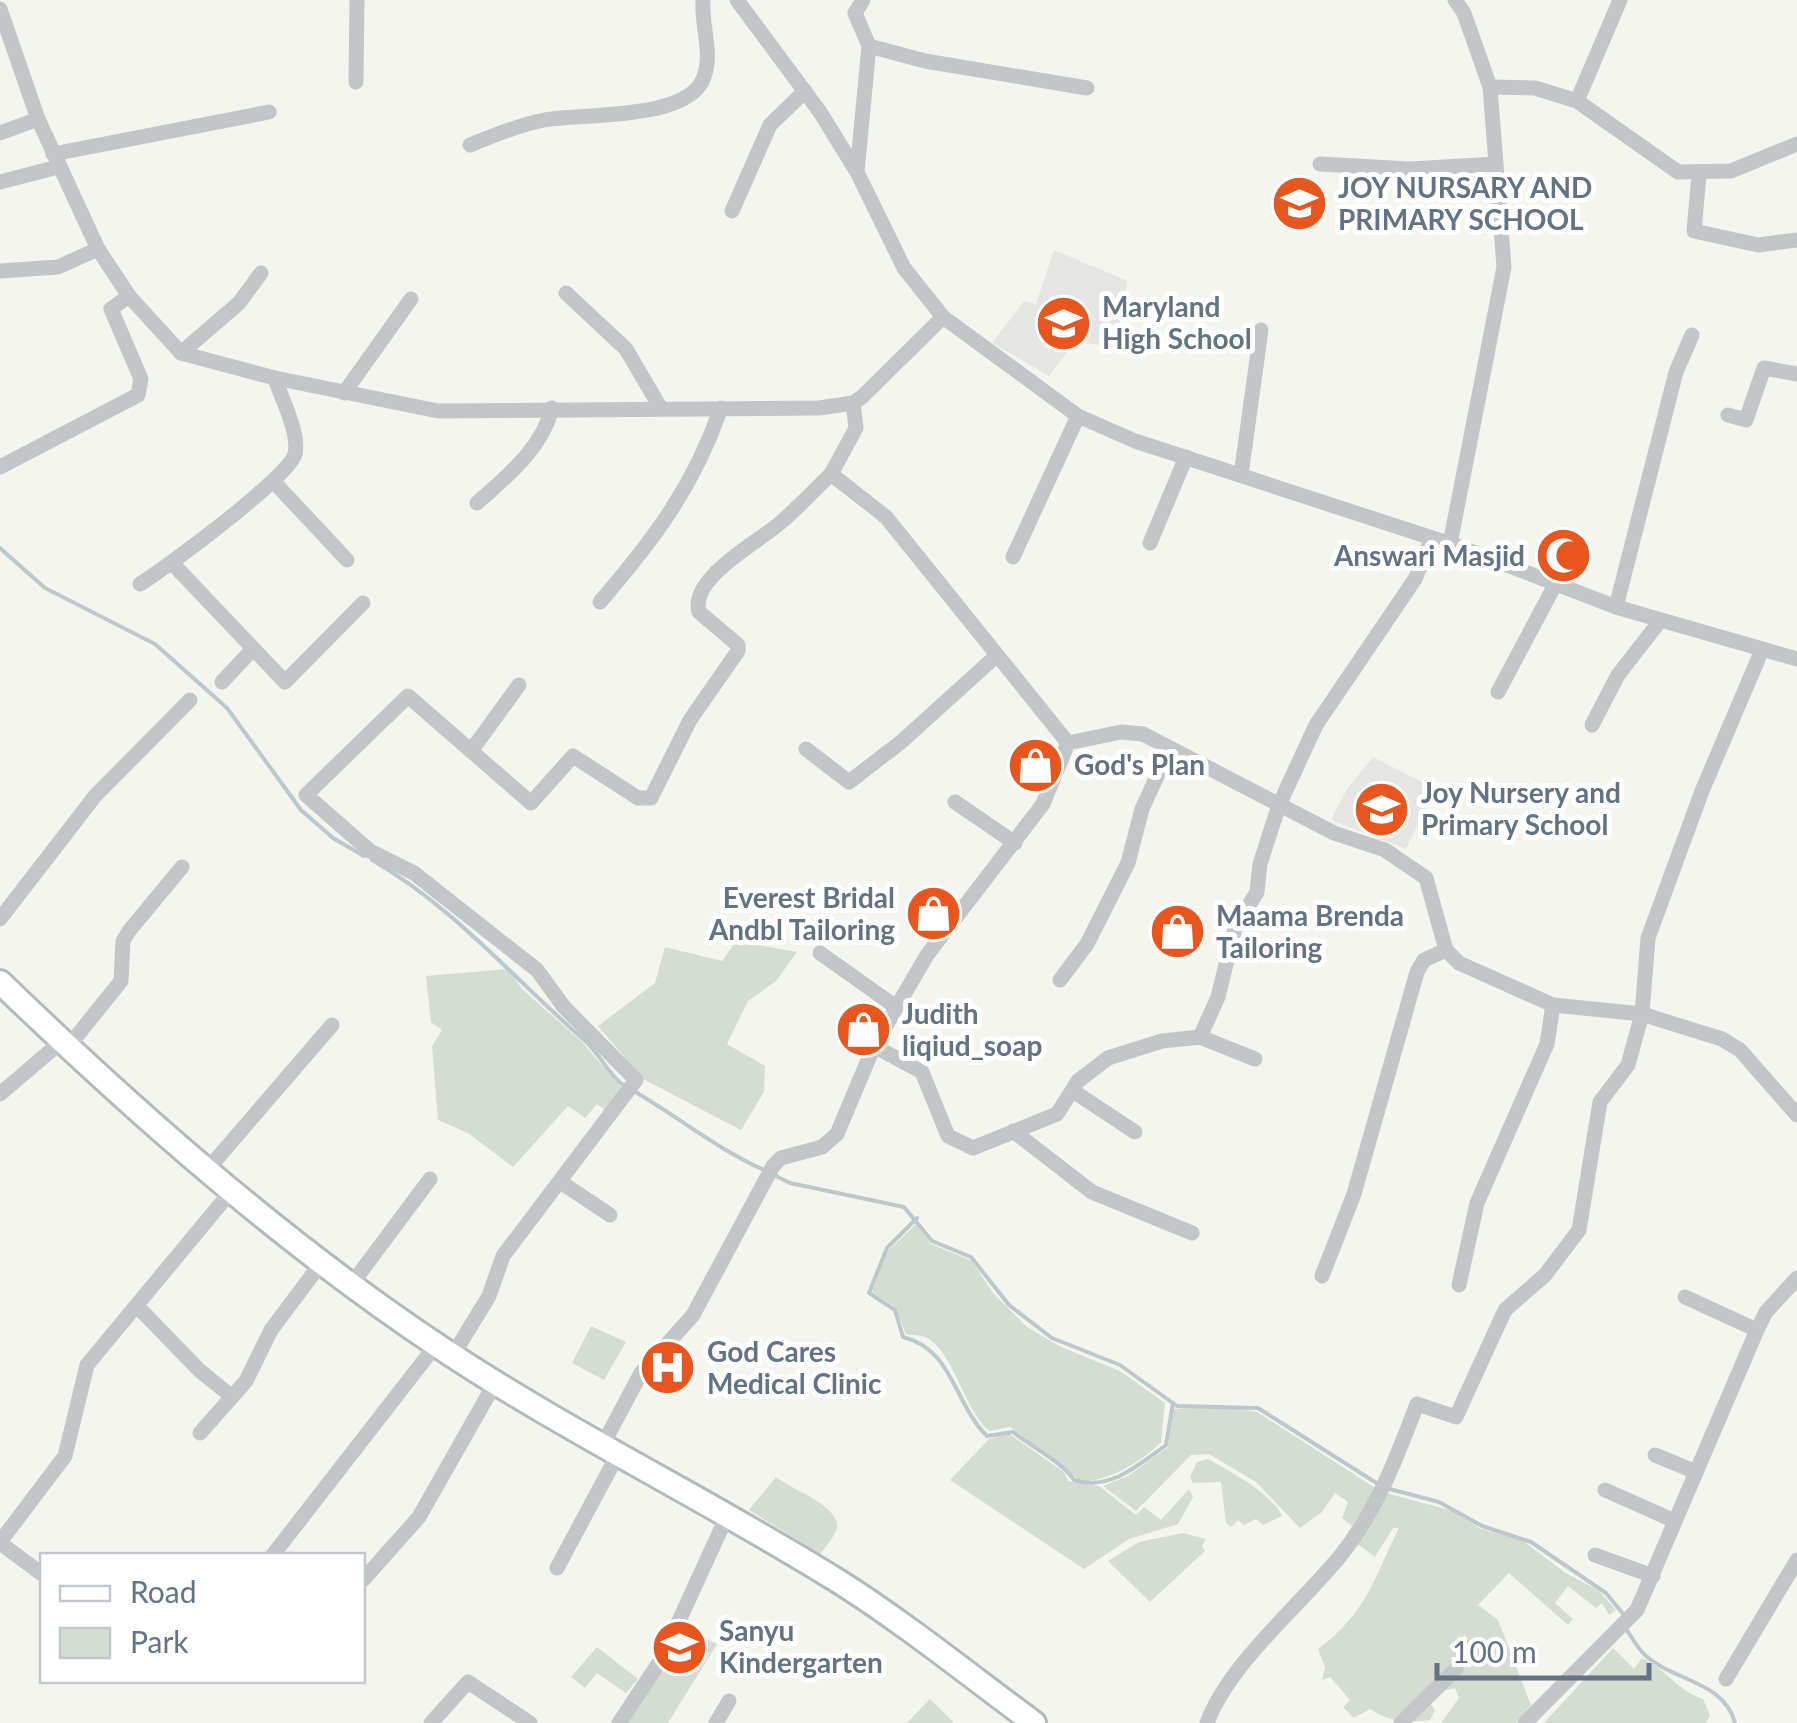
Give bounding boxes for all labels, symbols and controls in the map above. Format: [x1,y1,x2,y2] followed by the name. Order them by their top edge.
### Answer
[1338,170,1592,236] place label: JOY NURSARY AND PRIMARY SCHOOL
[1269,174,1329,234] school or university icon: JOY NURSARY AND PRIMARY SCHOOL
[1102,289,1252,355] place label: Maryland High School
[1033,293,1093,353] school or university icon: Maryland High School
[1534,526,1594,586] mosque icon: Answari Masjid
[1333,538,1525,572] place label: Answari Masjid
[1005,735,1065,795] shop icon: God's Plan
[1074,747,1205,781] place label: God's Plan
[1421,775,1621,841] place label: Joy Nursery and Primary School
[1352,779,1412,839] school or university icon: Joy Nursery and Primary School
[708,880,895,946] place label: Everest Bridal Andbl Tailoring
[904,884,964,944] shop icon: Everest Bridal Andbl Tailoring
[1216,898,1404,964] place label: Maama Brenda Tailoring
[1147,902,1207,962] shop icon: Maama Brenda Tailoring
[902,996,1042,1062] place label: Judith liqiud_soap
[833,1000,893,1060] shop icon: Judith liqiud_soap
[707,1334,882,1400] place label: God Cares Medical Clinic
[638,1338,698,1398] hospital icon: God Cares Medical Clinic
[40,1553,365,1683] legend
[130,1573,197,1609] text: Road
[719,1613,883,1679] place label: Sanyu Kindergarten
[650,1617,710,1677] school or university icon: Sanyu Kindergarten
[1437,1618,1650,1680] scale bar
[130,1623,189,1659] text: Park
[1452,1633,1537,1669] text: 100 m

